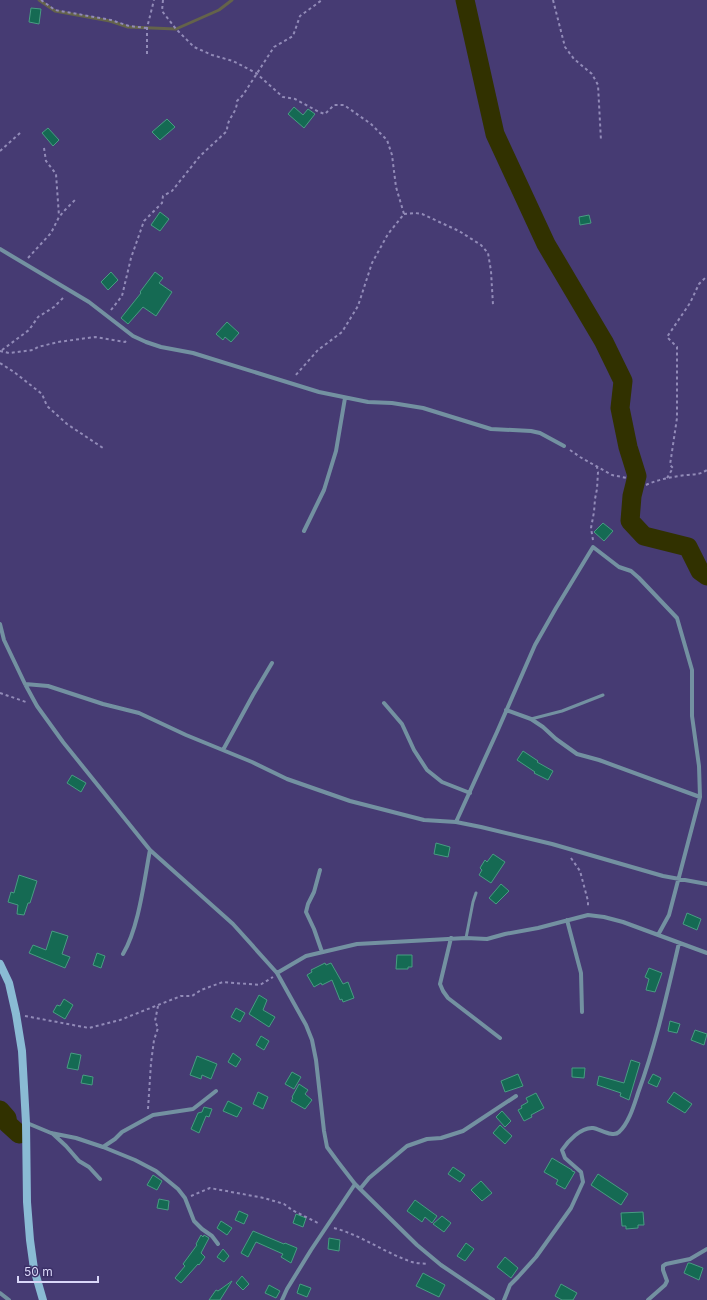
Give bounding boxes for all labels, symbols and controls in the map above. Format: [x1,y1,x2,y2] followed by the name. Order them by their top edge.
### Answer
[18,1258,98,1284] scale bar
[24,1264,53,1279] text: 50 m

